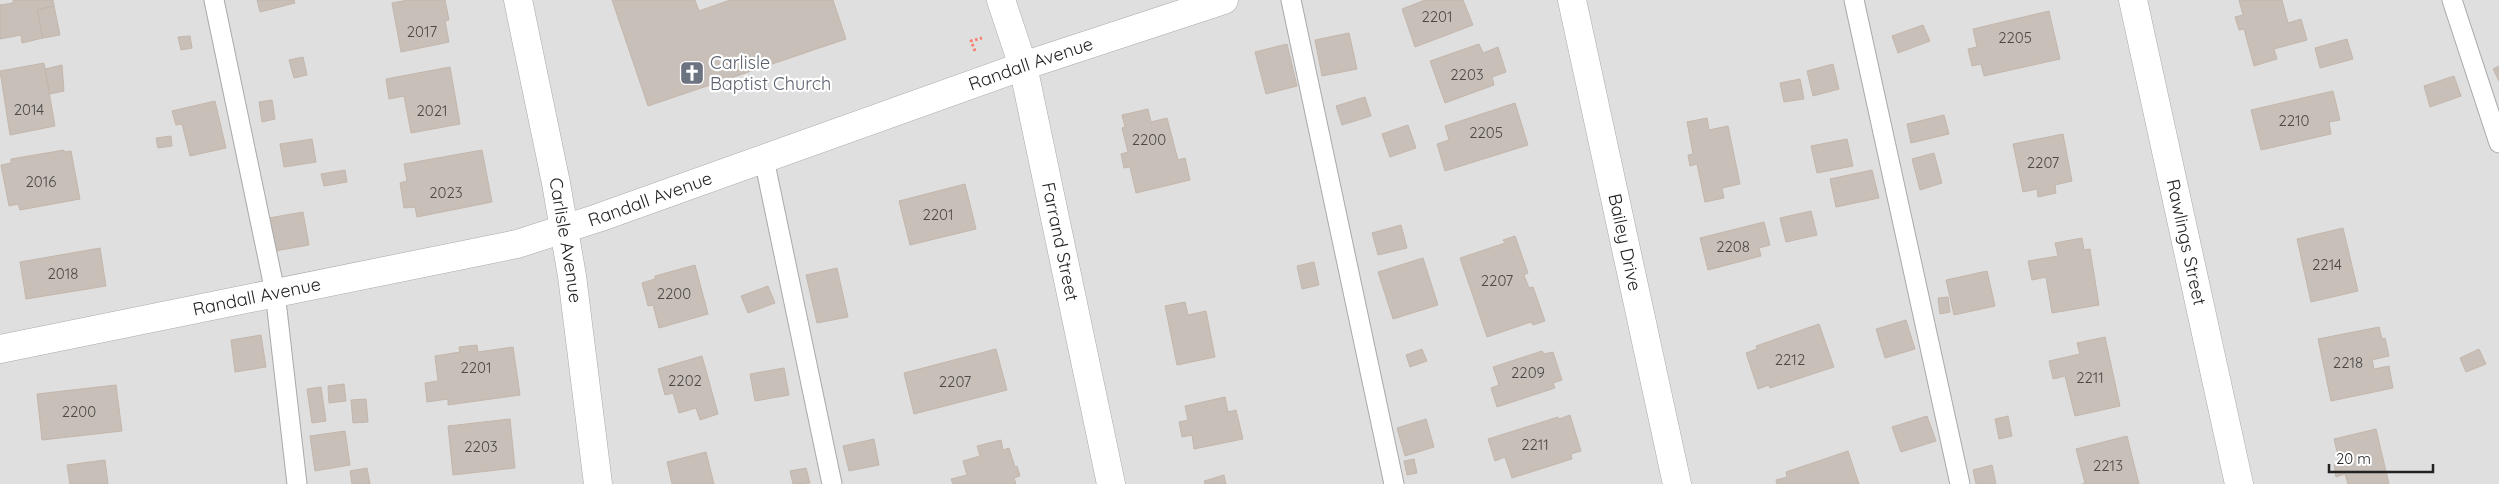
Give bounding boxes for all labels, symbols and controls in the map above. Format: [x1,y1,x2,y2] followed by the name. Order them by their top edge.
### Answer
[1421,7,1453,26] house number: 2201
[407,22,438,41] house number: 2017
[1998,28,2032,47] house number: 2205
[965,32,1096,96] street label: Randall Avenue
[710,51,831,95] place label: Carlisle Baptist Church
[679,60,705,86] church icon: Carlisle Baptist Church
[1450,65,1484,84] house number: 2203
[14,100,44,119] house number: 2014
[416,101,448,120] house number: 2021
[2278,111,2310,130] house number: 2210
[1469,123,1503,142] house number: 2205
[1132,130,1166,149] house number: 2200
[2027,153,2060,172] house number: 2207
[585,166,715,231] street label: Randall Avenue
[26,172,56,191] house number: 2016
[544,176,587,304] street label: Carlisle Avenue
[2162,177,2212,307] street label: Rawlings Street
[1037,180,1084,303] street label: Farrand Street
[429,183,463,202] house number: 2023
[1603,191,1647,293] street label: Bailey Drive
[922,205,954,224] house number: 2201
[1716,237,1750,256] house number: 2208
[2312,255,2342,274] house number: 2214
[48,264,78,283] house number: 2018
[1481,271,1514,290] house number: 2207
[191,272,323,321] street label: Randall Avenue
[657,284,691,303] house number: 2200
[1775,350,1805,369] house number: 2212
[2333,353,2363,372] house number: 2218
[460,358,492,377] house number: 2201
[1511,363,1545,382] house number: 2209
[2076,368,2104,387] house number: 2211
[668,371,702,390] house number: 2202
[939,372,972,391] house number: 2207
[62,402,96,421] house number: 2200
[1521,435,1549,454] house number: 2211
[464,437,498,456] house number: 2203
[2329,442,2433,474] scale bar
[2336,449,2371,468] text: 20 m
[2093,456,2123,475] house number: 2213

